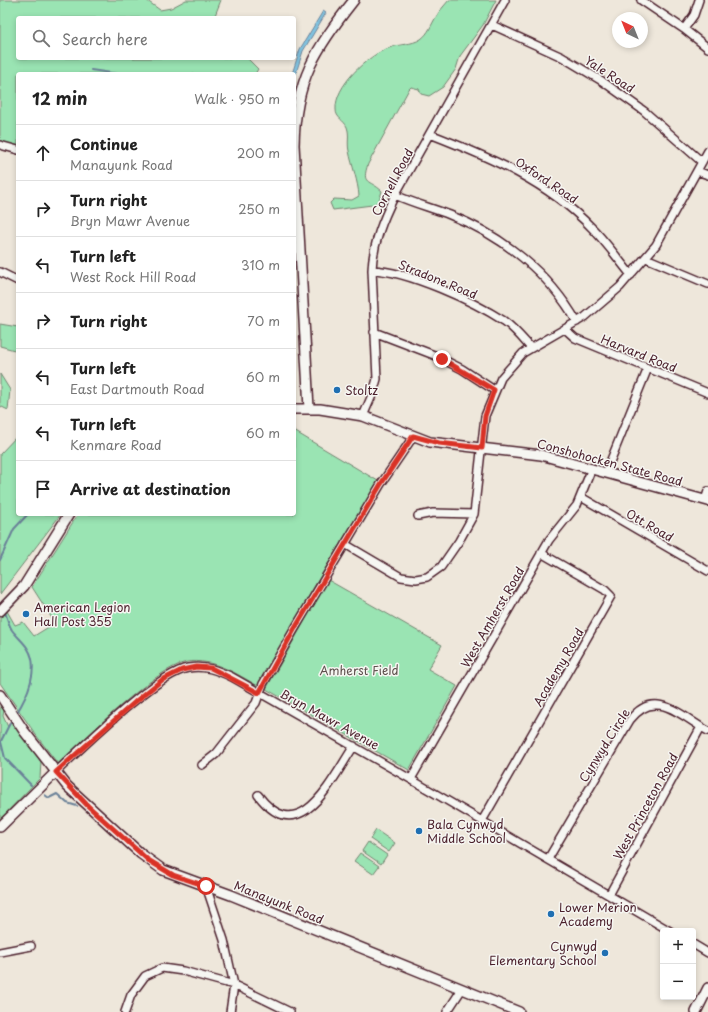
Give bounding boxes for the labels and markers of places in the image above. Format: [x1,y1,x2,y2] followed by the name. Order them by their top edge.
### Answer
[345,381,378,399] place label: Stoltz
[332,385,342,395] marker: Stoltz
[34,598,131,630] place label: American Legion Hall Post 355
[21,609,31,619] marker: American Legion Hall Post 355
[427,815,506,847] place label: Bala Cynwyd Middle School
[414,826,424,836] marker: Bala Cynwyd Middle School
[559,898,637,930] place label: Lower Merion Academy
[546,909,556,919] marker: Lower Merion Academy
[489,937,597,969] place label: Cynwyd Elementary School
[600,948,610,958] marker: Cynwyd Elementary School

